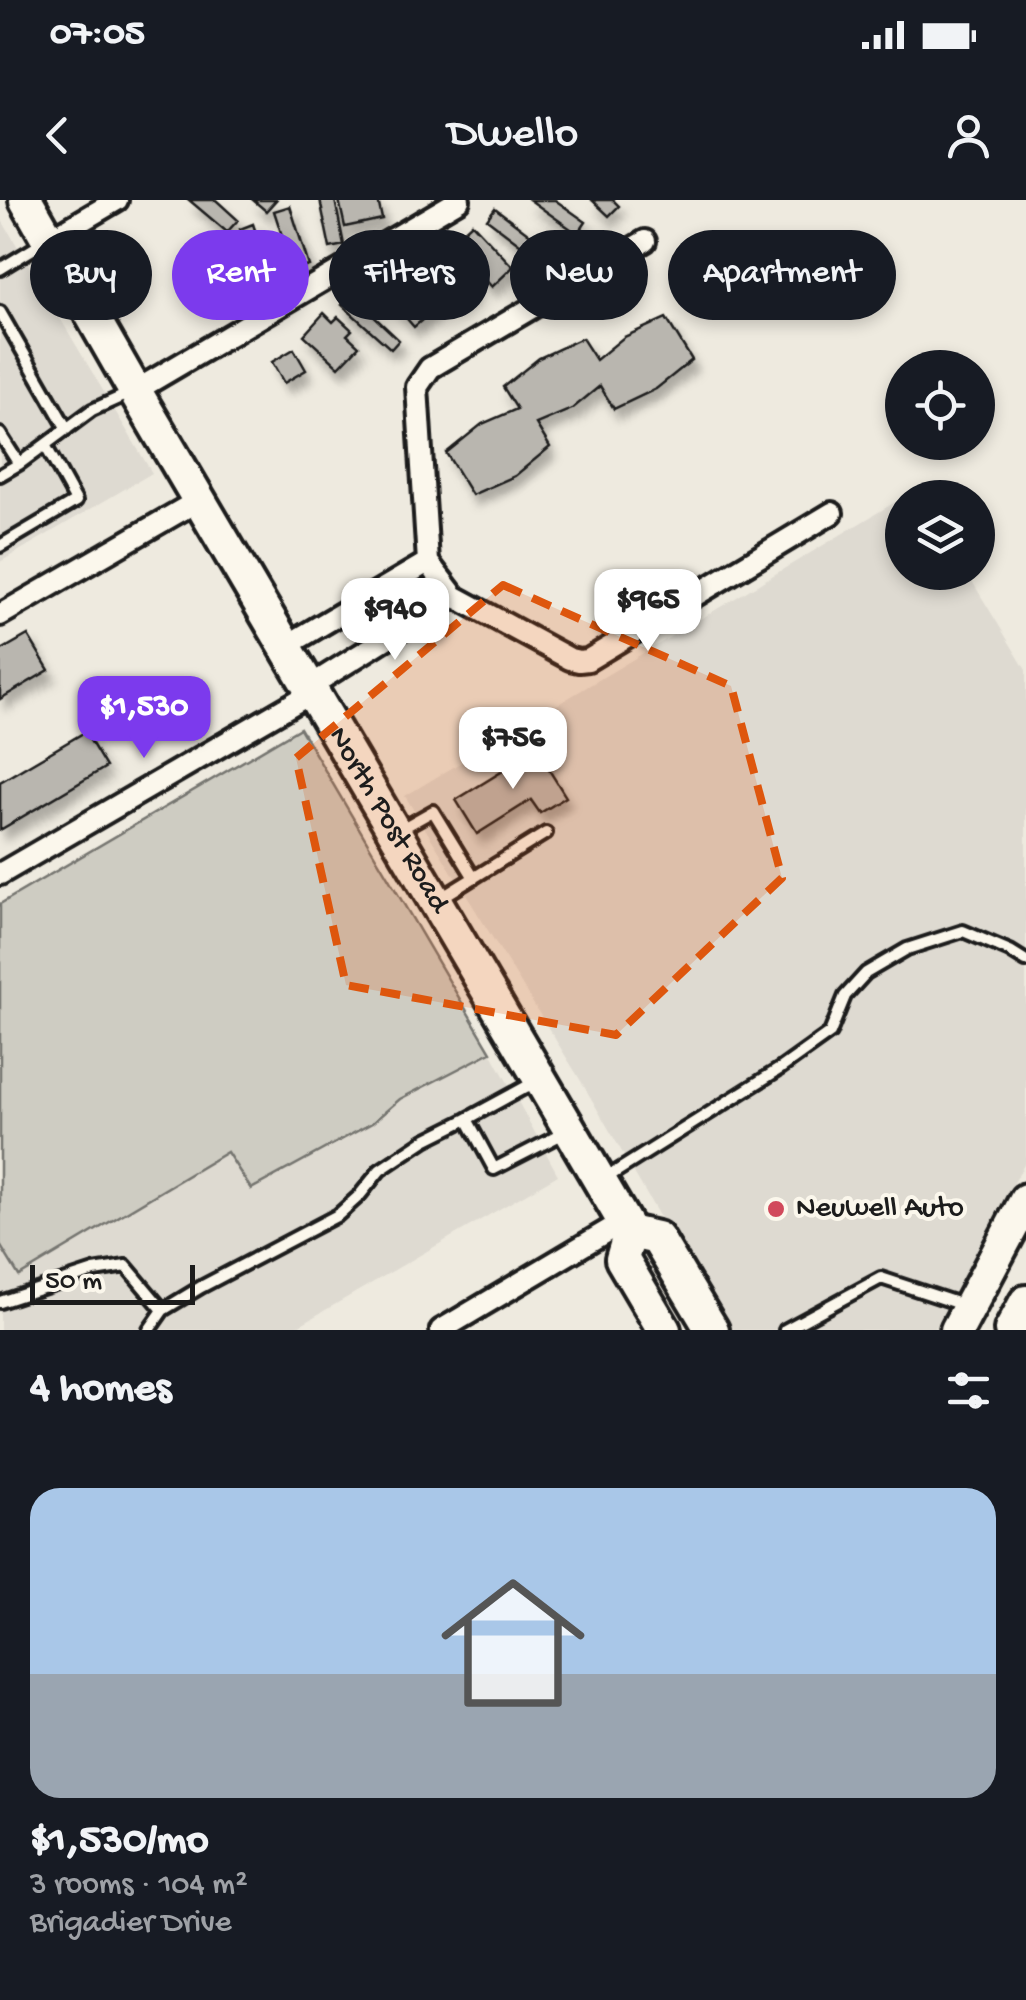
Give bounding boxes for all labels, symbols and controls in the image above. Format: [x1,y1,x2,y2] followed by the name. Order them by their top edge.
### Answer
[50,13,145,57] text: 07:05
[30,108,85,163] icon: back
[941,108,996,163] icon: person
[448,109,578,162] text: Dwello
[30,230,152,320] chip: Buy
[172,230,309,320] chip: Rent
[329,230,490,320] chip: Filters
[510,230,648,320] chip: New
[668,230,896,320] chip: Apartment
[885,350,995,590] map controls
[885,350,995,460] button: locate
[885,480,995,590] button: layers
[589,569,707,654] pin: $965
[336,578,454,663] pin: $940
[616,582,680,620] text: $965
[363,591,427,629] text: $940
[63,676,225,761] pin: $1,530
[100,689,188,727] text: $1,530
[454,707,572,792] pin: $756
[481,720,545,758] text: $756
[319,721,457,921] street label: North Post Road
[796,1192,964,1227] place label: Neuwell Auto
[765,1198,787,1220] marker: Neuwell Auto
[30,1260,195,1304] scale bar
[45,1266,102,1299] text: 50 m
[941,1363,996,1418] icon: filters
[30,1366,171,1415] text: 4 homes
[423,1553,603,1733] icon: home
[30,1818,208,1867] text: $1,530/mo
[30,1867,248,1905] text: 3 rooms · 104 m²
[30,1905,231,1943] text: Brigadier Drive

